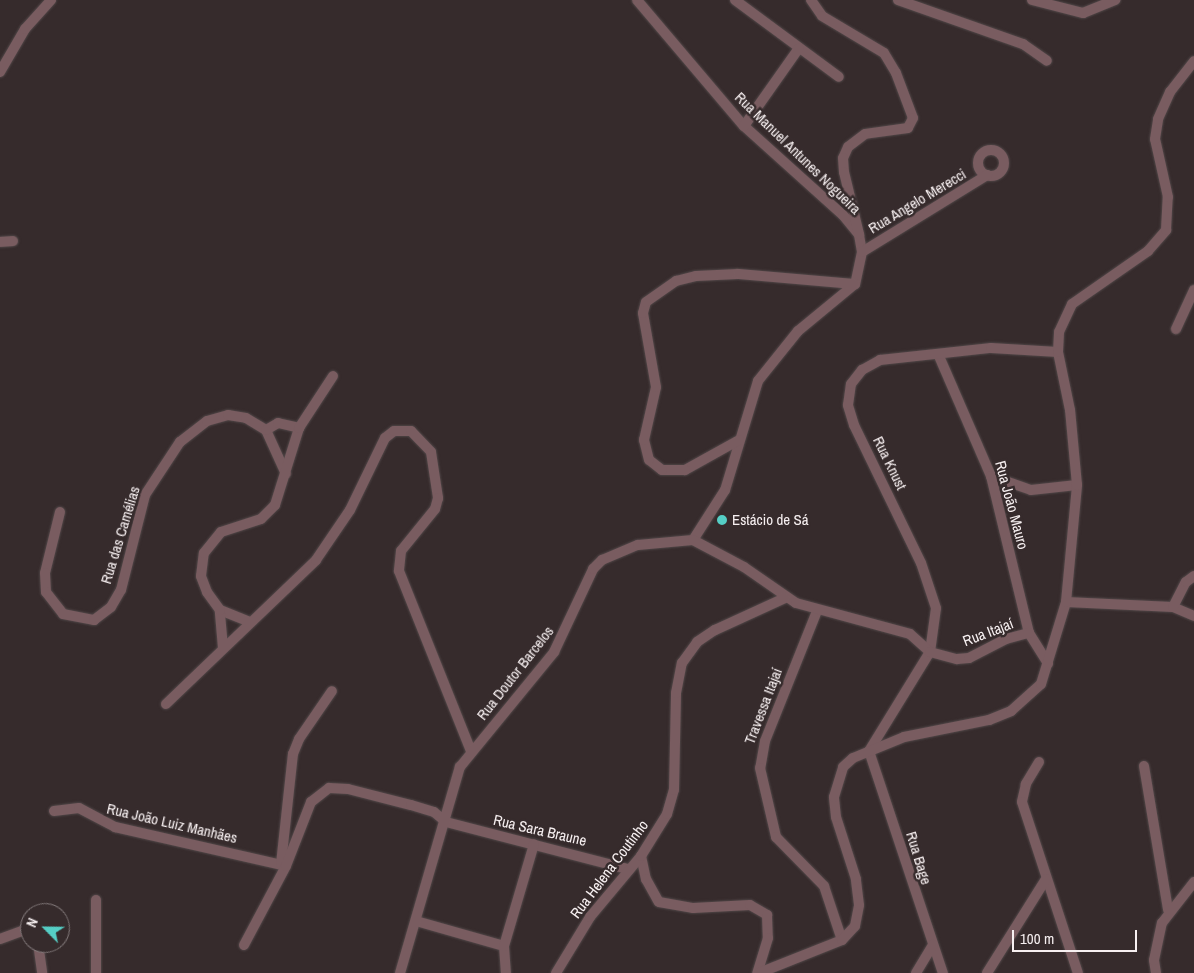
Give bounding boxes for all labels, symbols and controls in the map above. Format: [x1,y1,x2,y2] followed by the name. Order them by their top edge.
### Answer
[731,88,865,218] street label: Rua Manuel Antunes Nogueira
[865,165,969,237] street label: Rua Angelo Merecci
[869,433,911,493] street label: Rua Knust
[992,459,1032,551] street label: Rua João Mauro
[97,484,143,586] street label: Rua das Camélias
[732,511,809,529] place label: Estácio de Sá
[716,514,728,526] marker: Estácio de Sá
[960,614,1016,650] street label: Rua Itajaí
[473,622,557,724] street label: Rua Doutor Barcelos
[740,665,786,747] street label: Travessa Itajaí
[105,799,239,847] street label: Rua João Luiz Manhães
[492,811,588,849] street label: Rua Sara Braune
[566,816,652,922] street label: Rua Helena Coutinho
[902,829,936,887] street label: Rua Bage
[20,903,70,953] north arrow
[22,915,42,930] text: N
[1014,920,1139,952] scale bar
[1020,928,1054,949] text: 100 m

